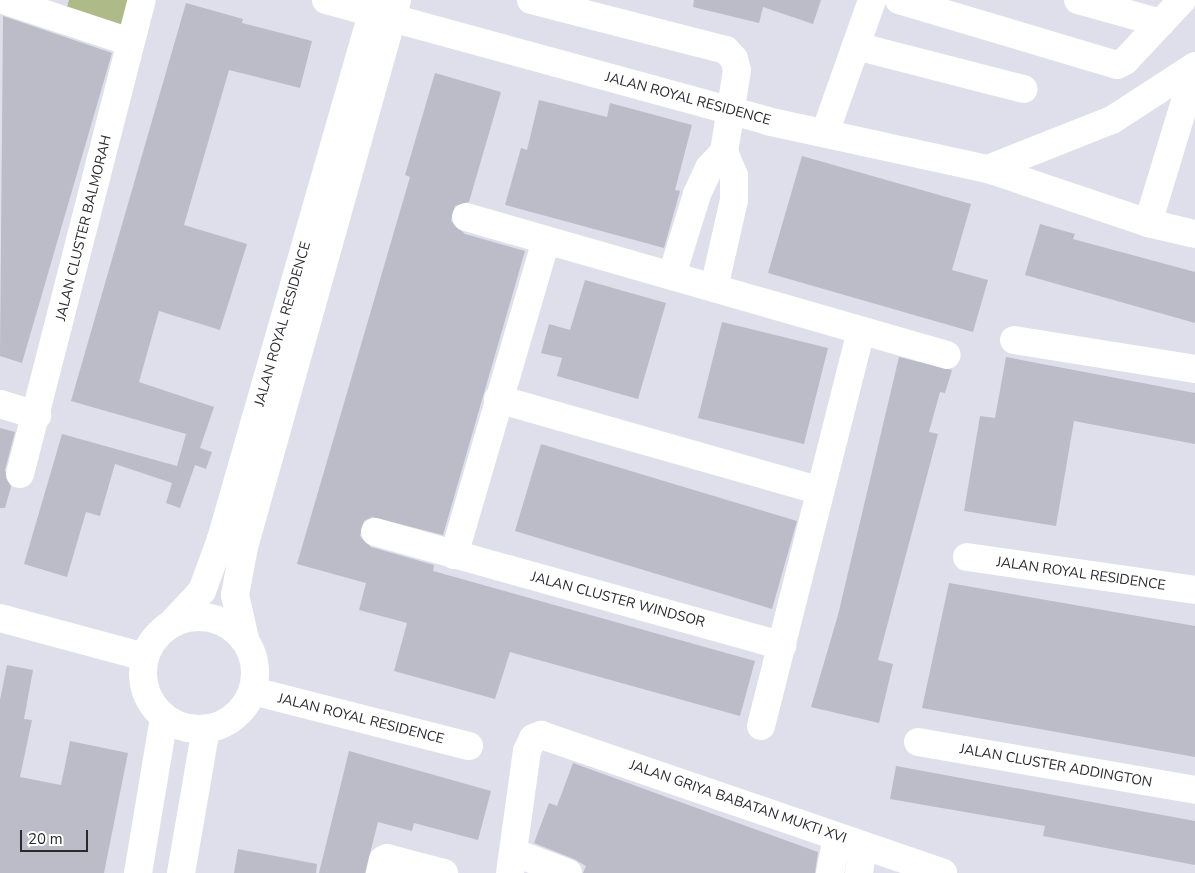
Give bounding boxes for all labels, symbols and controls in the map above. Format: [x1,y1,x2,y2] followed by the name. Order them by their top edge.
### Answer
[603,69,773,129] street label: JALAN ROYAL RESIDENCE
[53,133,115,323] street label: JALAN CLUSTER BALMORAH
[251,240,315,408] street label: JALAN ROYAL RESIDENCE
[995,554,1167,594] street label: JALAN ROYAL RESIDENCE
[529,569,707,631] street label: JALAN CLUSTER WINDSOR
[276,690,446,748] street label: JALAN ROYAL RESIDENCE
[959,741,1153,791] street label: JALAN CLUSTER ADDINGTON
[627,757,849,847] street label: JALAN GRIYA BABATAN MUKTI XVI
[22,820,90,852] scale bar
[28,829,63,849] text: 20 m

